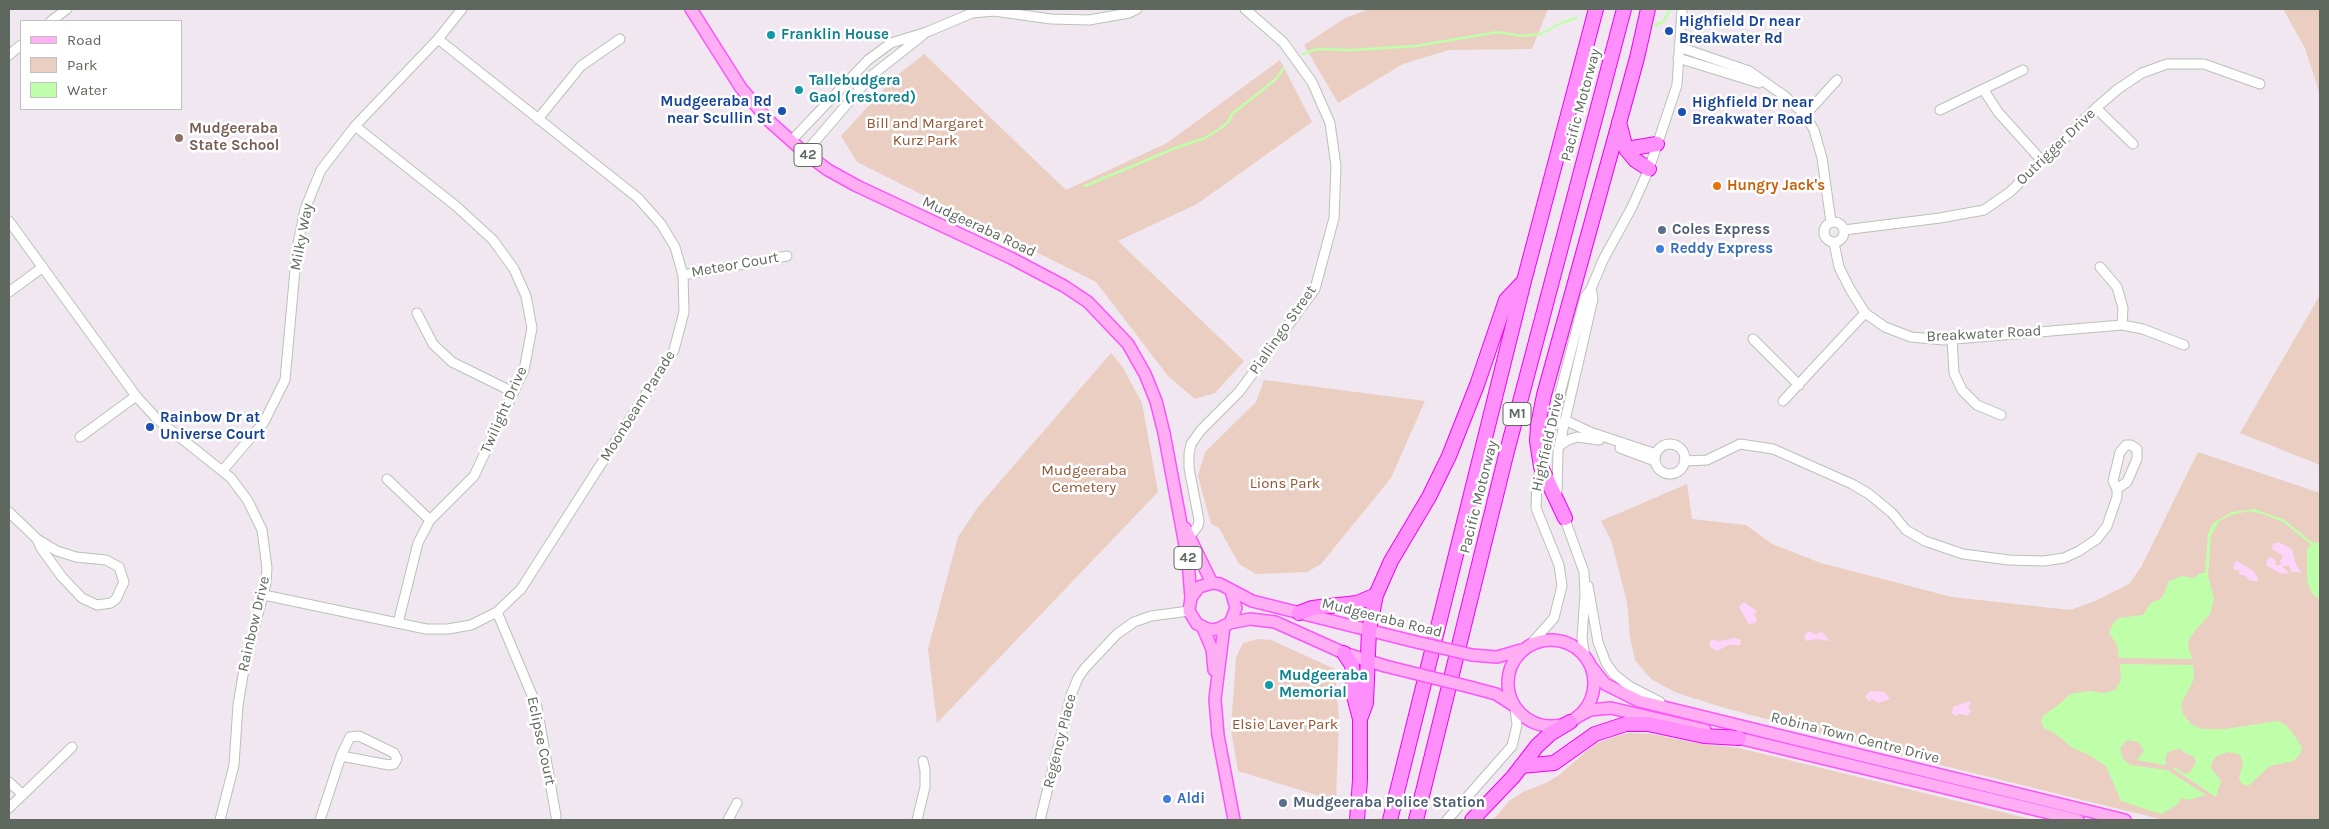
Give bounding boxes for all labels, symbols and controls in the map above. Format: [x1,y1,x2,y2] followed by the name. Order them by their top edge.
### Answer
[1679,13,1800,48] place label: Highfield Dr near Breakwater Rd
[20,20,182,110] legend
[1663,25,1675,37] marker: Highfield Dr near Breakwater Rd
[781,26,889,44] place label: Franklin House
[765,29,777,41] marker: Franklin House
[67,31,102,49] text: Road
[1557,47,1605,163] street label: Pacific Motorway
[67,56,97,74] text: Park
[809,72,916,107] place label: Tallebudgera Gaol (restored)
[67,81,107,99] text: Water
[793,84,805,96] marker: Tallebudgera Gaol (restored)
[660,93,772,128] place label: Mudgeeraba Rd near Scullin St
[1692,94,1813,129] place label: Highfield Dr near Breakwater Road
[776,105,788,117] marker: Mudgeeraba Rd near Scullin St
[2013,105,2099,189] street label: Outrigger Drive
[1676,106,1688,118] marker: Highfield Dr near Breakwater Road
[866,115,984,150] park label: Bill and Margaret Kurz Park
[189,120,279,155] place label: Mudgeeraba State School
[173,132,185,144] marker: Mudgeeraba State School
[794,144,822,166] road number: 42
[1727,177,1825,195] place label: Hungry Jack's
[1711,180,1723,192] marker: Hungry Jack's
[919,193,1039,261] street label: Mudgeeraba Road
[287,202,317,272] street label: Milky Way
[1672,221,1770,239] place label: Coles Express
[1656,224,1668,236] marker: Coles Express
[1670,240,1773,258] place label: Reddy Express
[1654,243,1666,255] marker: Reddy Express
[690,248,780,282] street label: Meteor Court
[1246,282,1320,378] street label: Piallingo Street
[1926,322,2042,346] street label: Breakwater Road
[597,347,679,465] street label: Moonbeam Parade
[477,364,531,456] street label: Twilight Drive
[1528,391,1568,493] street label: Highfield Drive
[1503,402,1531,426] road number: M1
[160,409,265,444] place label: Rainbow Dr at Universe Court
[144,421,156,433] marker: Rainbow Dr at Universe Court
[1456,439,1502,555] street label: Pacific Motorway
[1041,462,1127,497] park label: Mudgeeraba Cemetery
[1250,475,1320,493] park label: Lions Park
[1174,546,1202,570] road number: 42
[234,574,274,674] street label: Rainbow Drive
[1320,594,1444,642] street label: Mudgeeraba Road
[1279,667,1368,702] place label: Mudgeeraba Memorial
[1263,679,1275,691] marker: Mudgeeraba Memorial
[1040,692,1080,790] street label: Regency Place
[523,695,559,787] street label: Eclipse Court
[1769,708,1941,768] street label: Robina Town Centre Drive
[1232,716,1338,734] park label: Elsie Laver Park
[1177,790,1205,808] place label: Aldi
[1161,793,1173,805] marker: Aldi
[1293,794,1485,812] place label: Mudgeeraba Police Station
[1277,797,1289,809] marker: Mudgeeraba Police Station

